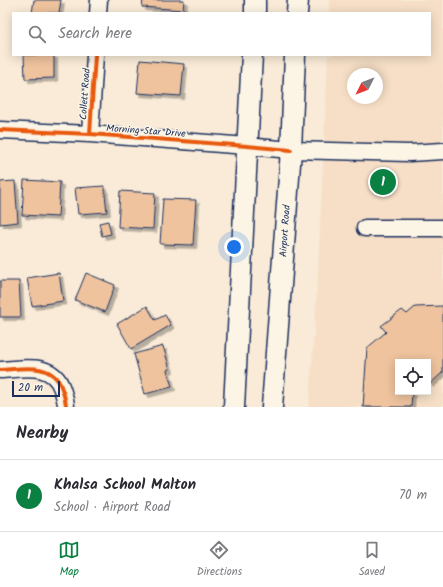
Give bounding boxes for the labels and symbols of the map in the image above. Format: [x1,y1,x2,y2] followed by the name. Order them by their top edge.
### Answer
[75,67,95,120] street label: Collett Road
[347,68,383,104] north arrow
[106,120,187,142] street label: Morning Star Drive
[370,167,396,197] pin: 1
[275,203,295,258] street label: Airport Road
[224,237,244,257] your location
[12,379,60,398] scale bar

